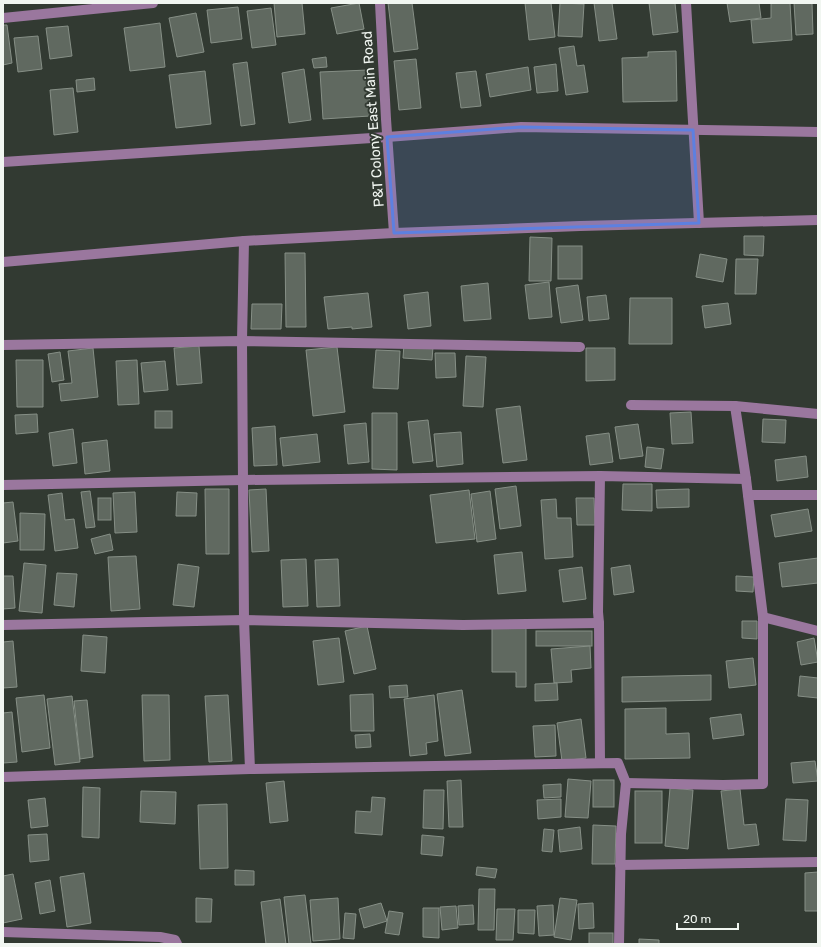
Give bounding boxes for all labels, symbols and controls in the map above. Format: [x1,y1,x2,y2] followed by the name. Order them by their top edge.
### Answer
[358,30,388,208] street label: P&T Colony East Main Road
[677,905,738,931] scale bar
[683,912,711,926] text: 20 m

